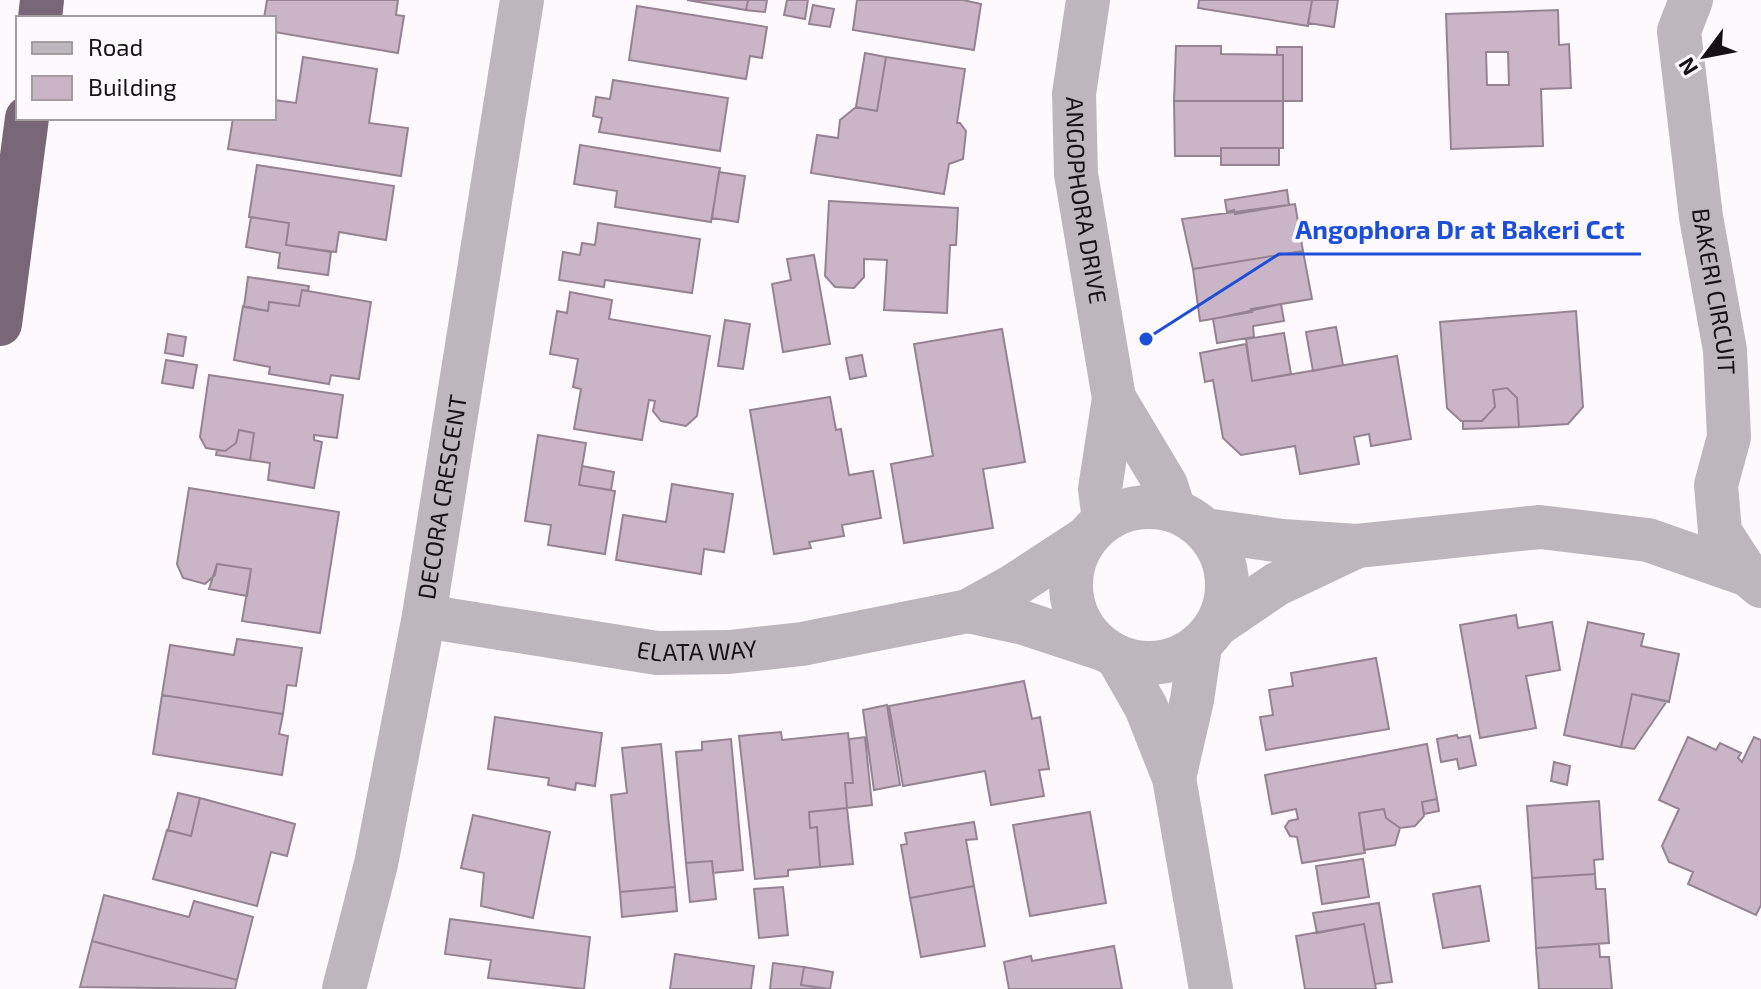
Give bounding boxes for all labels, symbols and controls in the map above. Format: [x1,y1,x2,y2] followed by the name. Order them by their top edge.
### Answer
[16,16,276,120] legend
[1665,16,1745,96] north arrow
[88,32,143,61] text: Road
[1672,54,1702,81] text: N
[88,72,177,101] text: Building
[1061,96,1114,306] street label: ANGOPHORA DRIVE
[1279,204,1641,254] callout: Angophora Dr at Bakeri Cct
[1687,206,1742,375] street label: BAKERI CIRCUIT
[1295,213,1625,244] text: Angophora Dr at Bakeri Cct
[411,392,472,601] street label: DECORA CRESCENT
[635,633,759,667] street label: ELATA WAY

